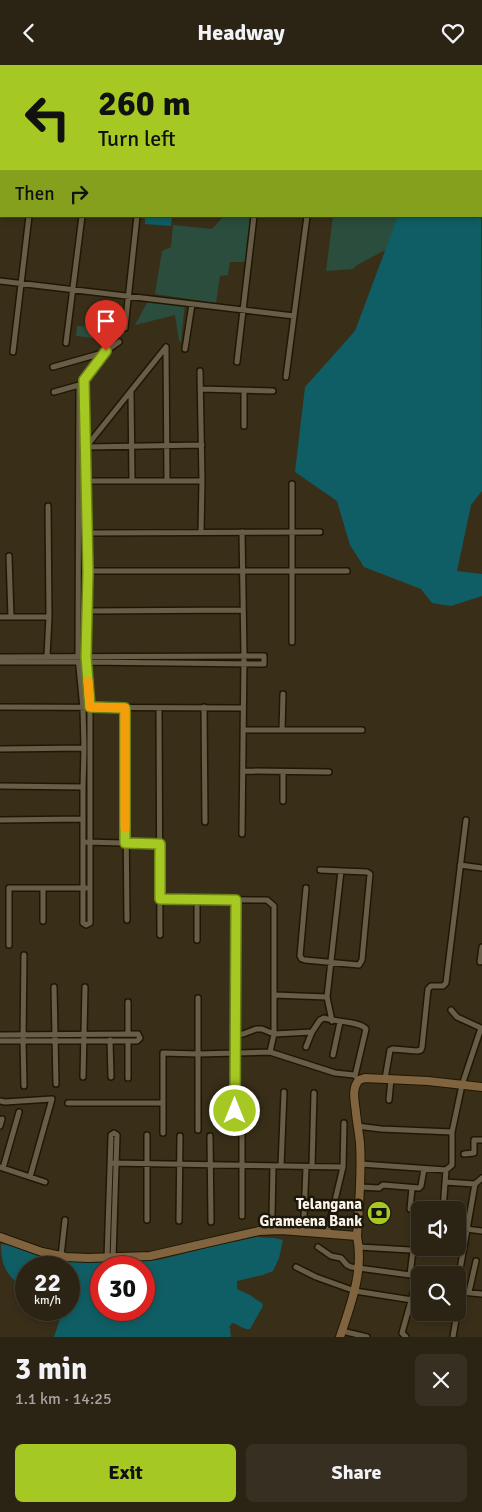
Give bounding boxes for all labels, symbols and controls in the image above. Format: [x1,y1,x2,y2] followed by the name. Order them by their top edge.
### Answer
[15,19,43,47] icon: back
[197,19,285,46] text: Headway
[439,19,467,47] icon: heart
[98,82,191,125] text: 260 m
[15,85,80,150] icon: left
[98,125,176,152] text: Turn left
[65,180,93,208] icon: right
[15,182,55,206] text: Then
[85,300,127,351] pin
[92,307,120,335] icon: arrive
[208,1084,260,1136] position arrow
[259,1195,362,1230] place label: Telangana Grameena Bank
[366,1200,392,1226] bank icon: Telangana Grameena Bank
[411,1201,466,1321] map controls
[411,1201,466,1256] button: sound
[90,1256,155,1321] speed limit sign: 30
[411,1266,466,1321] button: search
[34,1267,61,1298] text: 22
[34,1293,61,1308] text: km/h
[15,1351,87,1388] text: 3 min
[415,1354,467,1406] button: close
[15,1389,112,1409] text: 1.1 km · 14:25
[15,1444,236,1502] button: Exit
[246,1444,467,1502] button: Share

